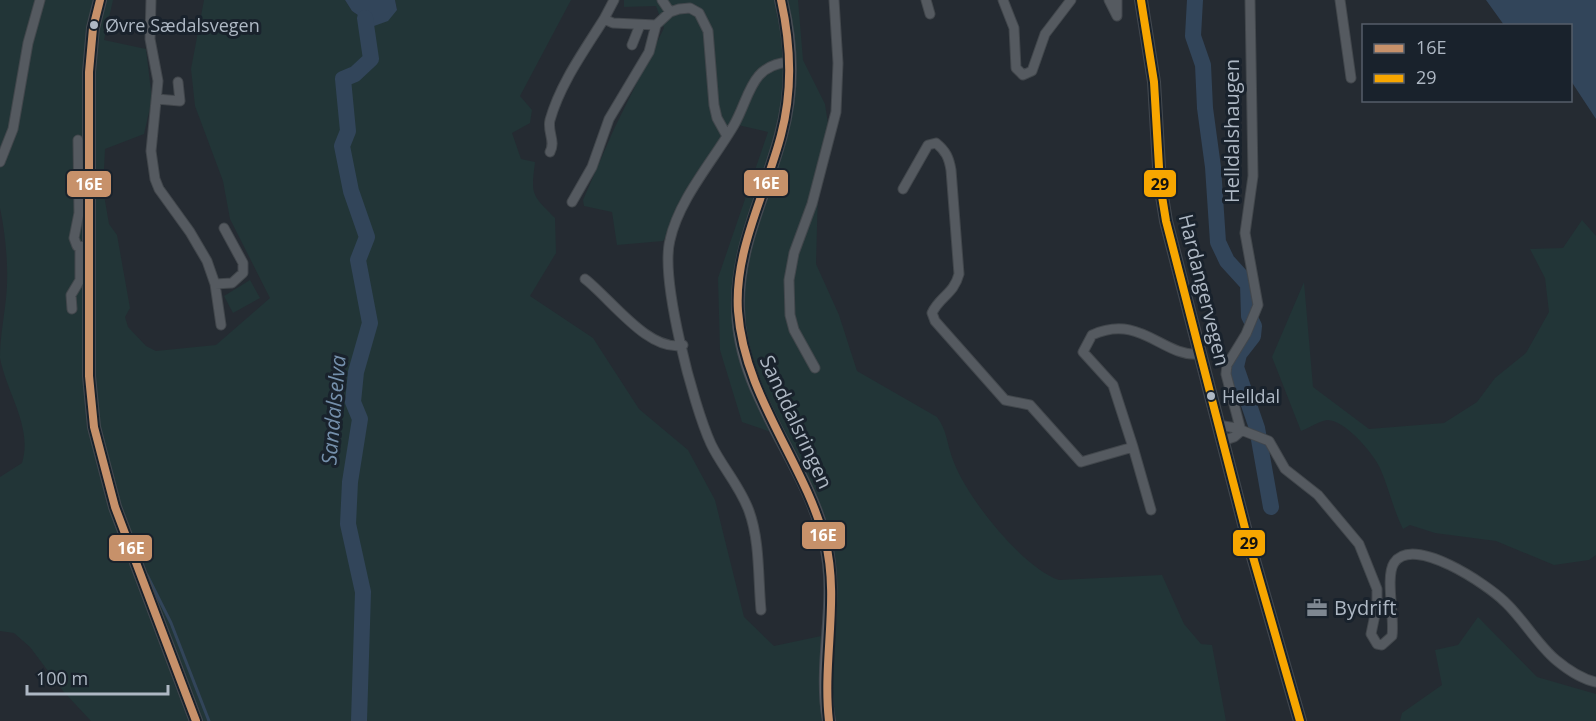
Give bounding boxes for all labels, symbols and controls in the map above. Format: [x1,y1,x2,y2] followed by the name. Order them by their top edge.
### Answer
[105,13,260,37] place label: Øvre Sædalsvegen
[88,19,100,31] marker: Øvre Sædalsvegen
[1362,24,1572,102] legend
[1416,35,1447,59] text: 16E
[1218,59,1245,203] street label: Helldalshaugen
[1416,65,1437,89] text: 29
[743,169,789,197] line badge: 16E
[1143,169,1177,198] line badge: 29
[66,170,112,198] line badge: 16E
[752,172,780,194] text: 16E
[75,173,103,195] text: 16E
[1151,173,1169,195] text: 29
[1173,211,1236,369] street label: Hardangervegen
[754,351,839,493] street label: Sanddalsringen
[314,354,352,466] water label: Sandalselva
[1222,384,1280,408] place label: Helldal
[1205,390,1217,402] marker: Helldal
[801,521,846,550] line badge: 16E
[809,524,837,546] text: 16E
[1232,529,1266,557] line badge: 29
[1240,532,1258,554] text: 29
[108,534,153,562] line badge: 16E
[117,537,145,559] text: 16E
[1334,594,1396,621] place label: Bydrift
[1305,596,1329,620] office icon: Bydrift
[27,658,168,696] scale bar
[36,666,88,690] text: 100 m

